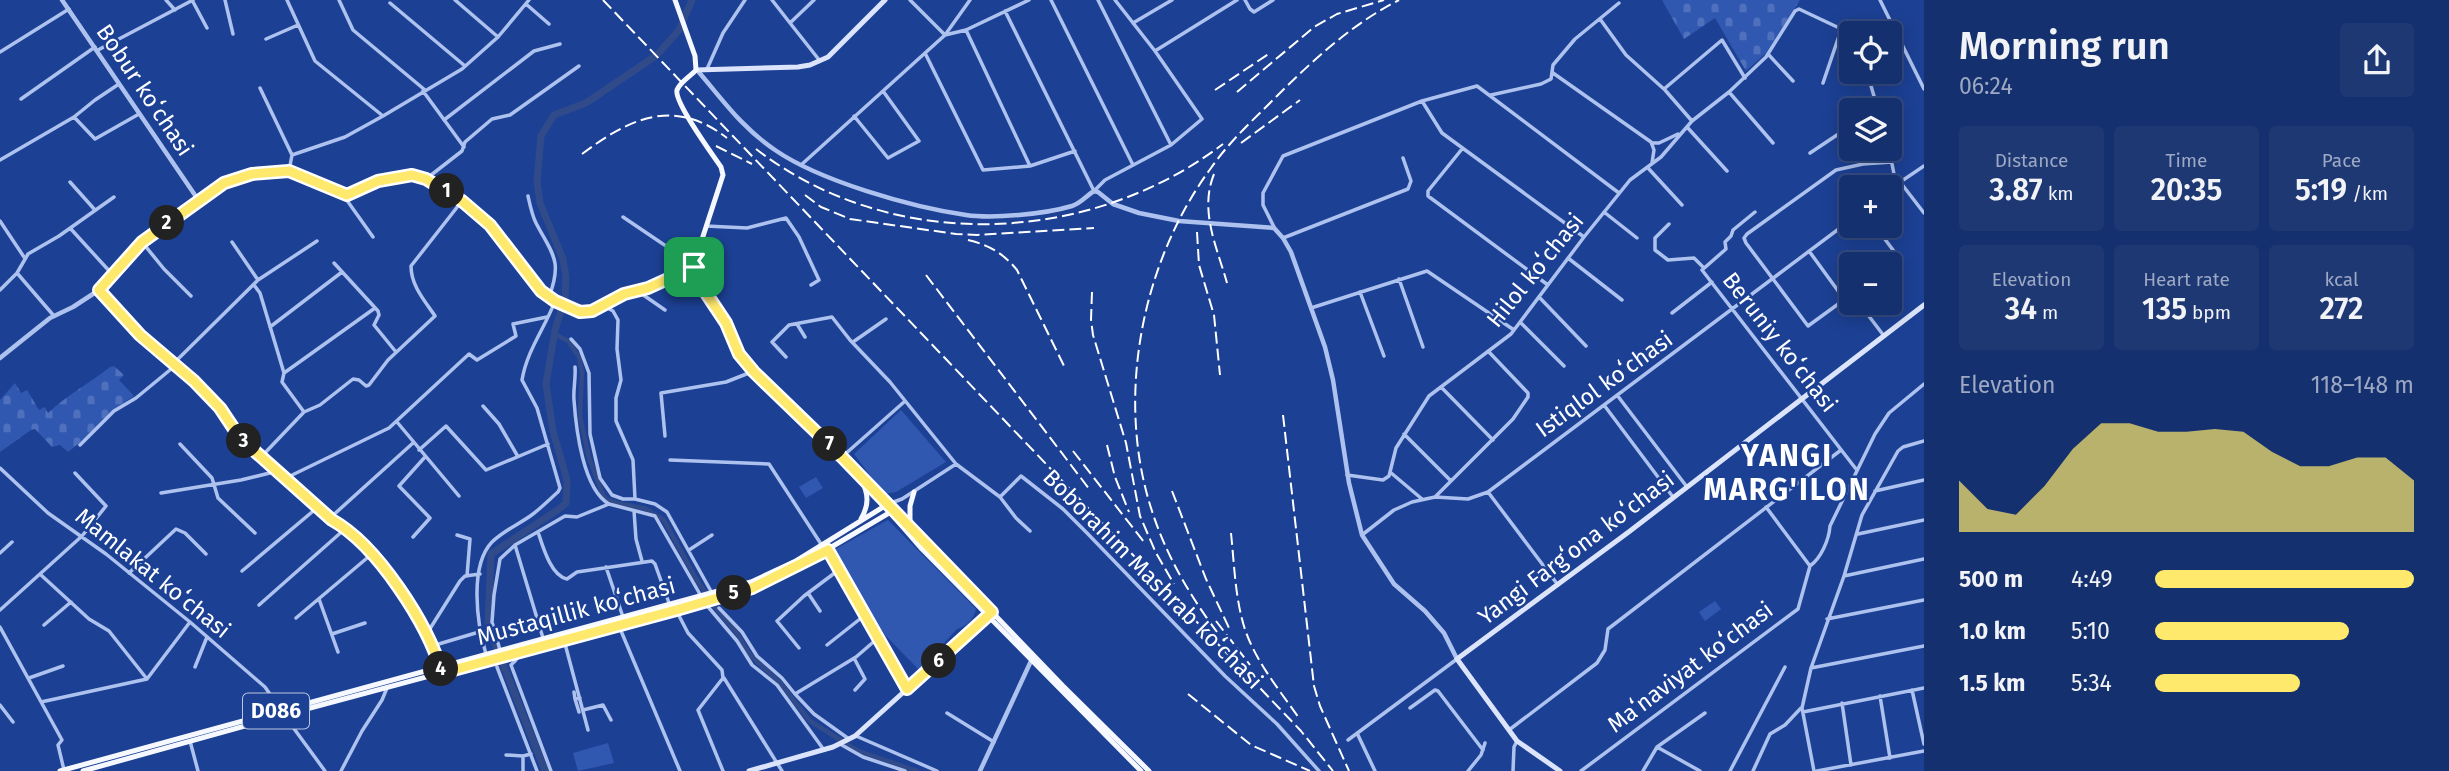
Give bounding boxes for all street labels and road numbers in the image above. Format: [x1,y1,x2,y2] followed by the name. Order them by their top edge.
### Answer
[91,19,199,161] street label: Bobur koʻchasi
[1480,207,1590,333] street label: Hilol koʻchasi
[1717,266,1843,418] street label: Beruniy koʻchasi
[1530,325,1678,443] street label: Istiqlol koʻchasi
[1037,463,1269,695] street label: Boborahim Mashrab koʻchasi
[1472,465,1680,631] street label: Yangi Fargʻona koʻchasi
[70,502,236,644] street label: Mamlakat koʻchasi
[474,571,678,651] street label: Mustaqillik koʻchasi
[1602,596,1778,738] street label: Maʻnaviyat koʻchasi
[243,694,309,728] road number: D086

